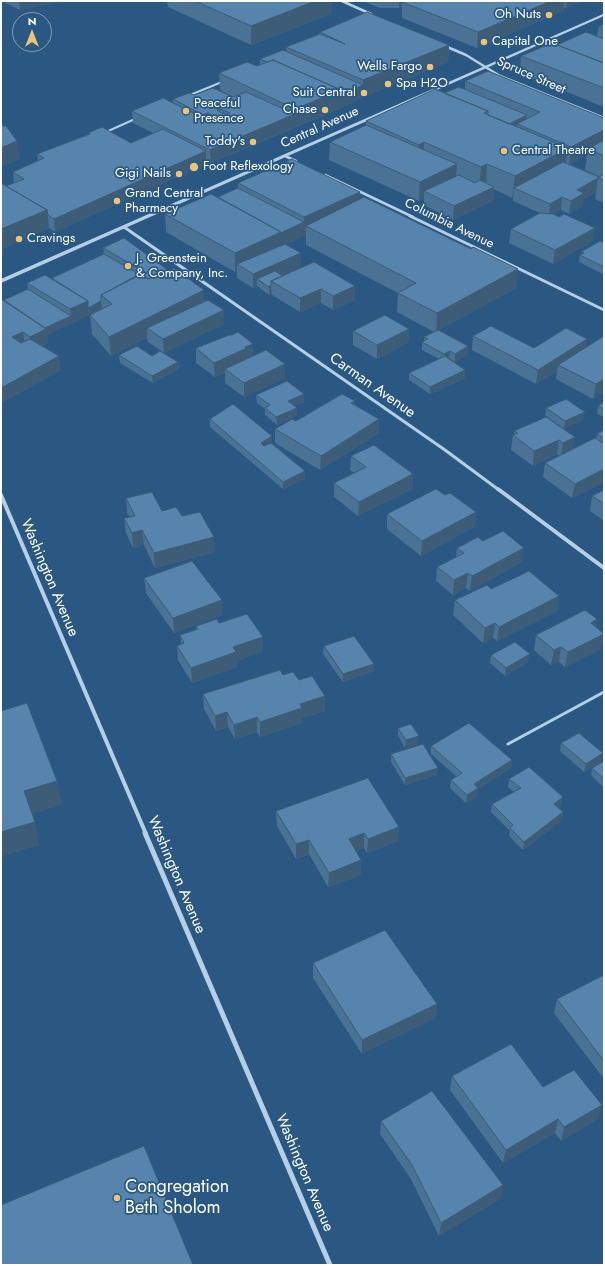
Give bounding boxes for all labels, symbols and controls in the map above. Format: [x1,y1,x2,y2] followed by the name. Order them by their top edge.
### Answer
[495,7,541,23] place label: Oh Nuts
[544,10,554,20] marker: Oh Nuts
[12,12,52,52] north arrow
[28,13,36,29] text: N
[492,34,558,50] place label: Capital One
[479,37,489,47] marker: Capital One
[494,54,568,98] street label: Spruce Street
[357,59,422,75] place label: Wells Fargo
[425,62,435,72] marker: Wells Fargo
[396,76,448,92] place label: Spa H2O
[383,79,393,89] marker: Spa H2O
[292,85,356,101] place label: Suit Central
[359,88,369,98] marker: Suit Central
[194,96,243,127] place label: Peaceful Presence
[283,102,317,118] place label: Chase
[279,104,361,152] street label: Central Avenue
[320,105,330,115] marker: Chase
[181,106,191,116] marker: Peaceful Presence
[205,134,245,150] place label: Toddy's
[248,137,258,147] marker: Toddy's
[512,143,595,159] place label: Central Theatre
[499,146,509,156] marker: Central Theatre
[203,159,293,175] place label: Foot Reflexology
[188,161,200,173] marker: Foot Reflexology
[115,166,171,182] place label: Gigi Nails
[174,169,184,179] marker: Gigi Nails
[125,186,203,217] place label: Grand Central Pharmacy
[112,196,122,206] marker: Grand Central Pharmacy
[402,196,496,252] street label: Columbia Avenue
[27,231,75,247] place label: Cravings
[14,234,24,244] marker: Cravings
[136,251,228,282] place label: J. Greenstein & Company, Inc.
[123,261,133,271] marker: J. Greenstein & Company, Inc.
[326,350,418,422] street label: Carman Avenue
[16,517,82,639] street label: Washington Avenue
[143,814,209,936] street label: Washington Avenue
[271,1112,337,1234] street label: Washington Avenue
[125,1177,229,1220] place label: Congregation Beth Sholom
[112,1193,122,1203] marker: Congregation Beth Sholom

